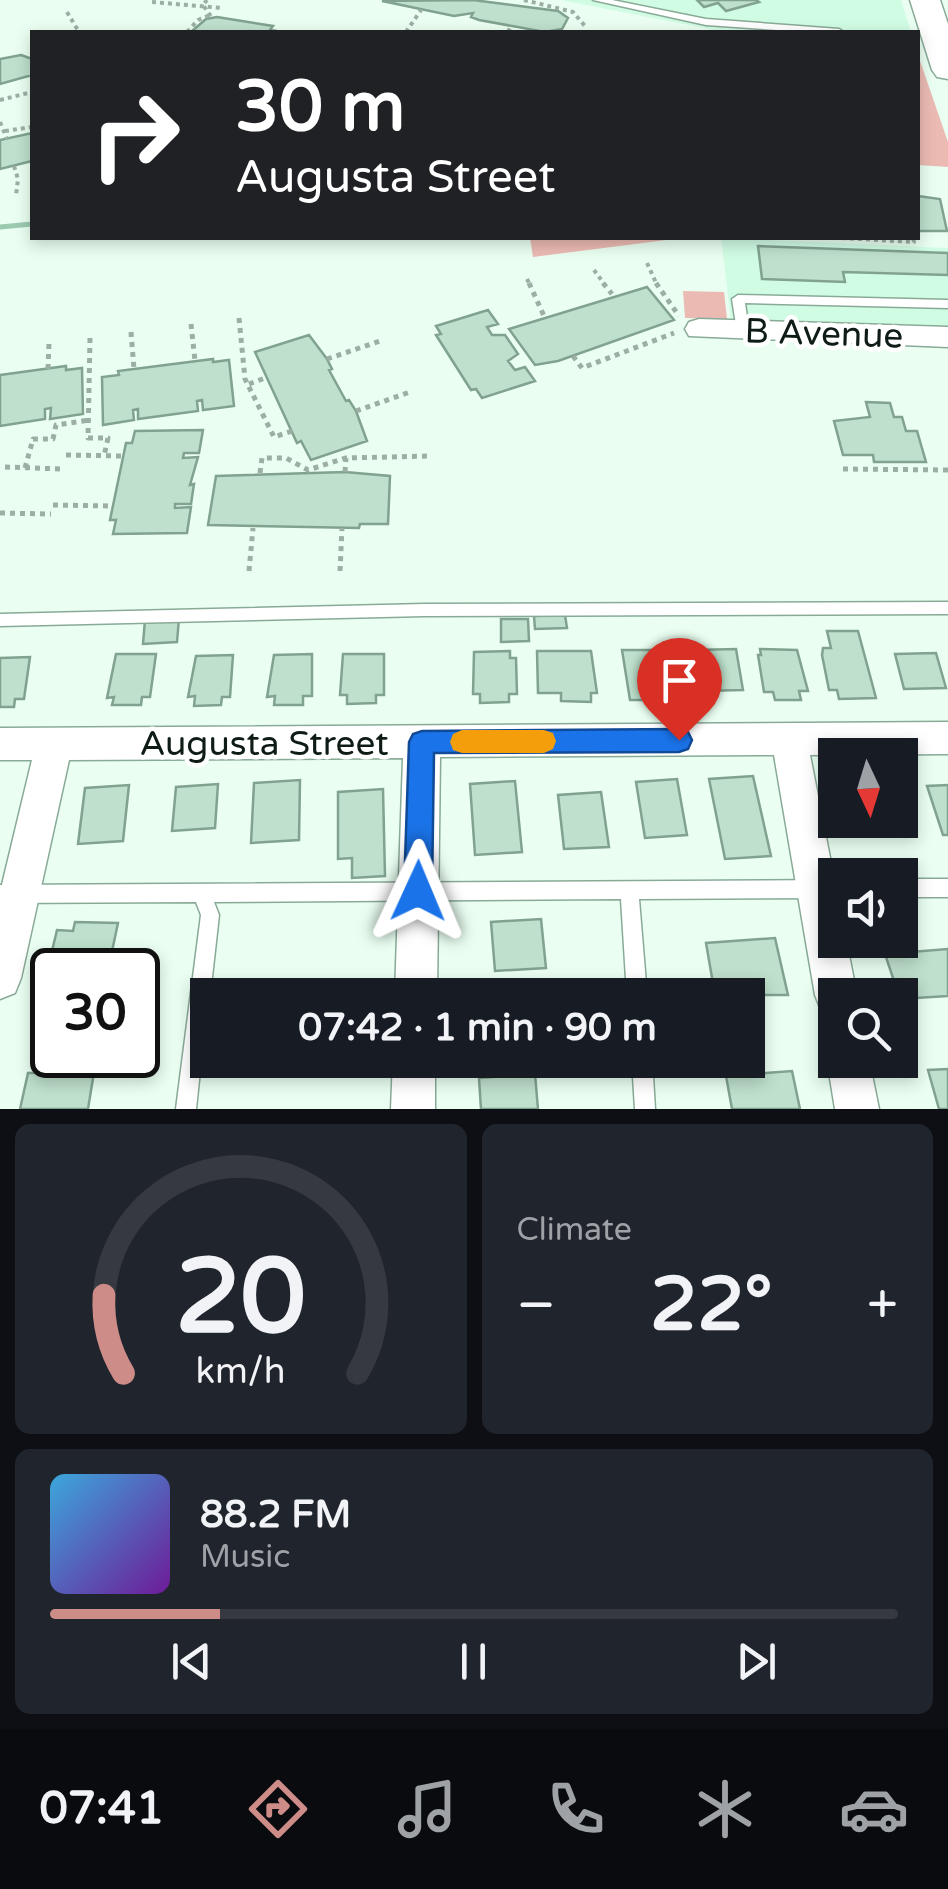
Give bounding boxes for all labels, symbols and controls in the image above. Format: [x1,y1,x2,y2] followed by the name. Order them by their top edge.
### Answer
[235,66,405,150] text: 30 m
[70,70,200,200] icon: right
[235,151,555,205] text: Augusta Street
[744,310,904,358] street label: B Avenue
[637,638,722,741] pin
[652,653,707,708] icon: arrive
[139,723,389,765] street label: Augusta Street
[818,738,918,838] north arrow
[818,738,918,1078] map controls
[366,839,470,943] position arrow
[818,858,918,958] button: sound
[30,948,160,1078] speed limit sign: 30
[818,978,918,1078] button: search
[298,1005,657,1051] text: 07:42 · 1 min · 90 m
[517,1211,632,1249] text: Climate
[175,1236,306,1361] text: 20
[650,1260,773,1350] text: 22°
[517,1273,556,1339] text: −
[867,1273,898,1339] text: +
[196,1350,286,1393] text: km/h
[200,1492,351,1538] text: 88.2 FM
[200,1538,290,1576] text: Music
[164,1634,219,1689] icon: previous
[446,1634,501,1689] icon: pause
[729,1634,784,1689] icon: next
[243,1774,313,1844] icon: directions
[392,1774,462,1844] icon: music
[541,1774,611,1844] icon: phone
[690,1774,760,1844] icon: climate
[839,1774,909,1844] icon: car
[39,1782,164,1836] text: 07:41

